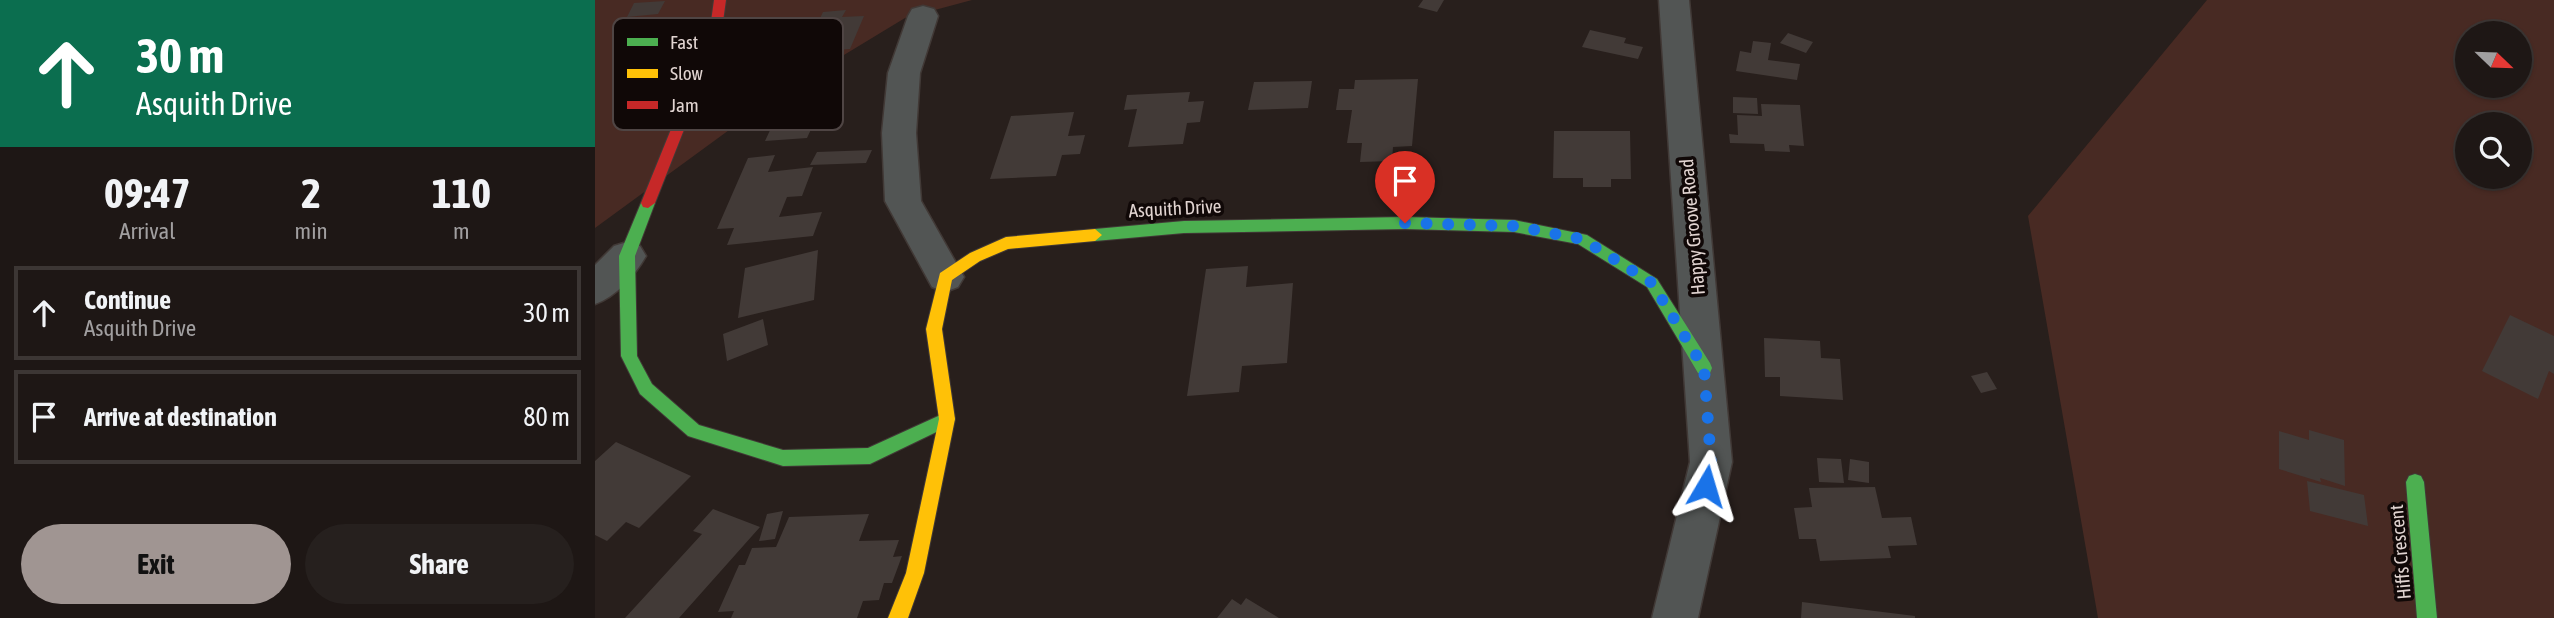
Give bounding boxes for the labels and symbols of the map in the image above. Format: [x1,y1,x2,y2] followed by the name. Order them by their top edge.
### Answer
[613,18,843,130] legend
[2455,21,2532,98] north arrow
[670,31,698,53] text: Fast
[670,62,704,84] text: Slow
[670,94,699,116] text: Jam
[1375,151,1435,223] pin
[1675,158,1709,296] street label: Happy Groove Road
[1128,195,1222,221] street label: Asquith Drive
[1669,449,1743,523] position arrow
[2385,504,2415,600] street label: Hiffs Crescent

